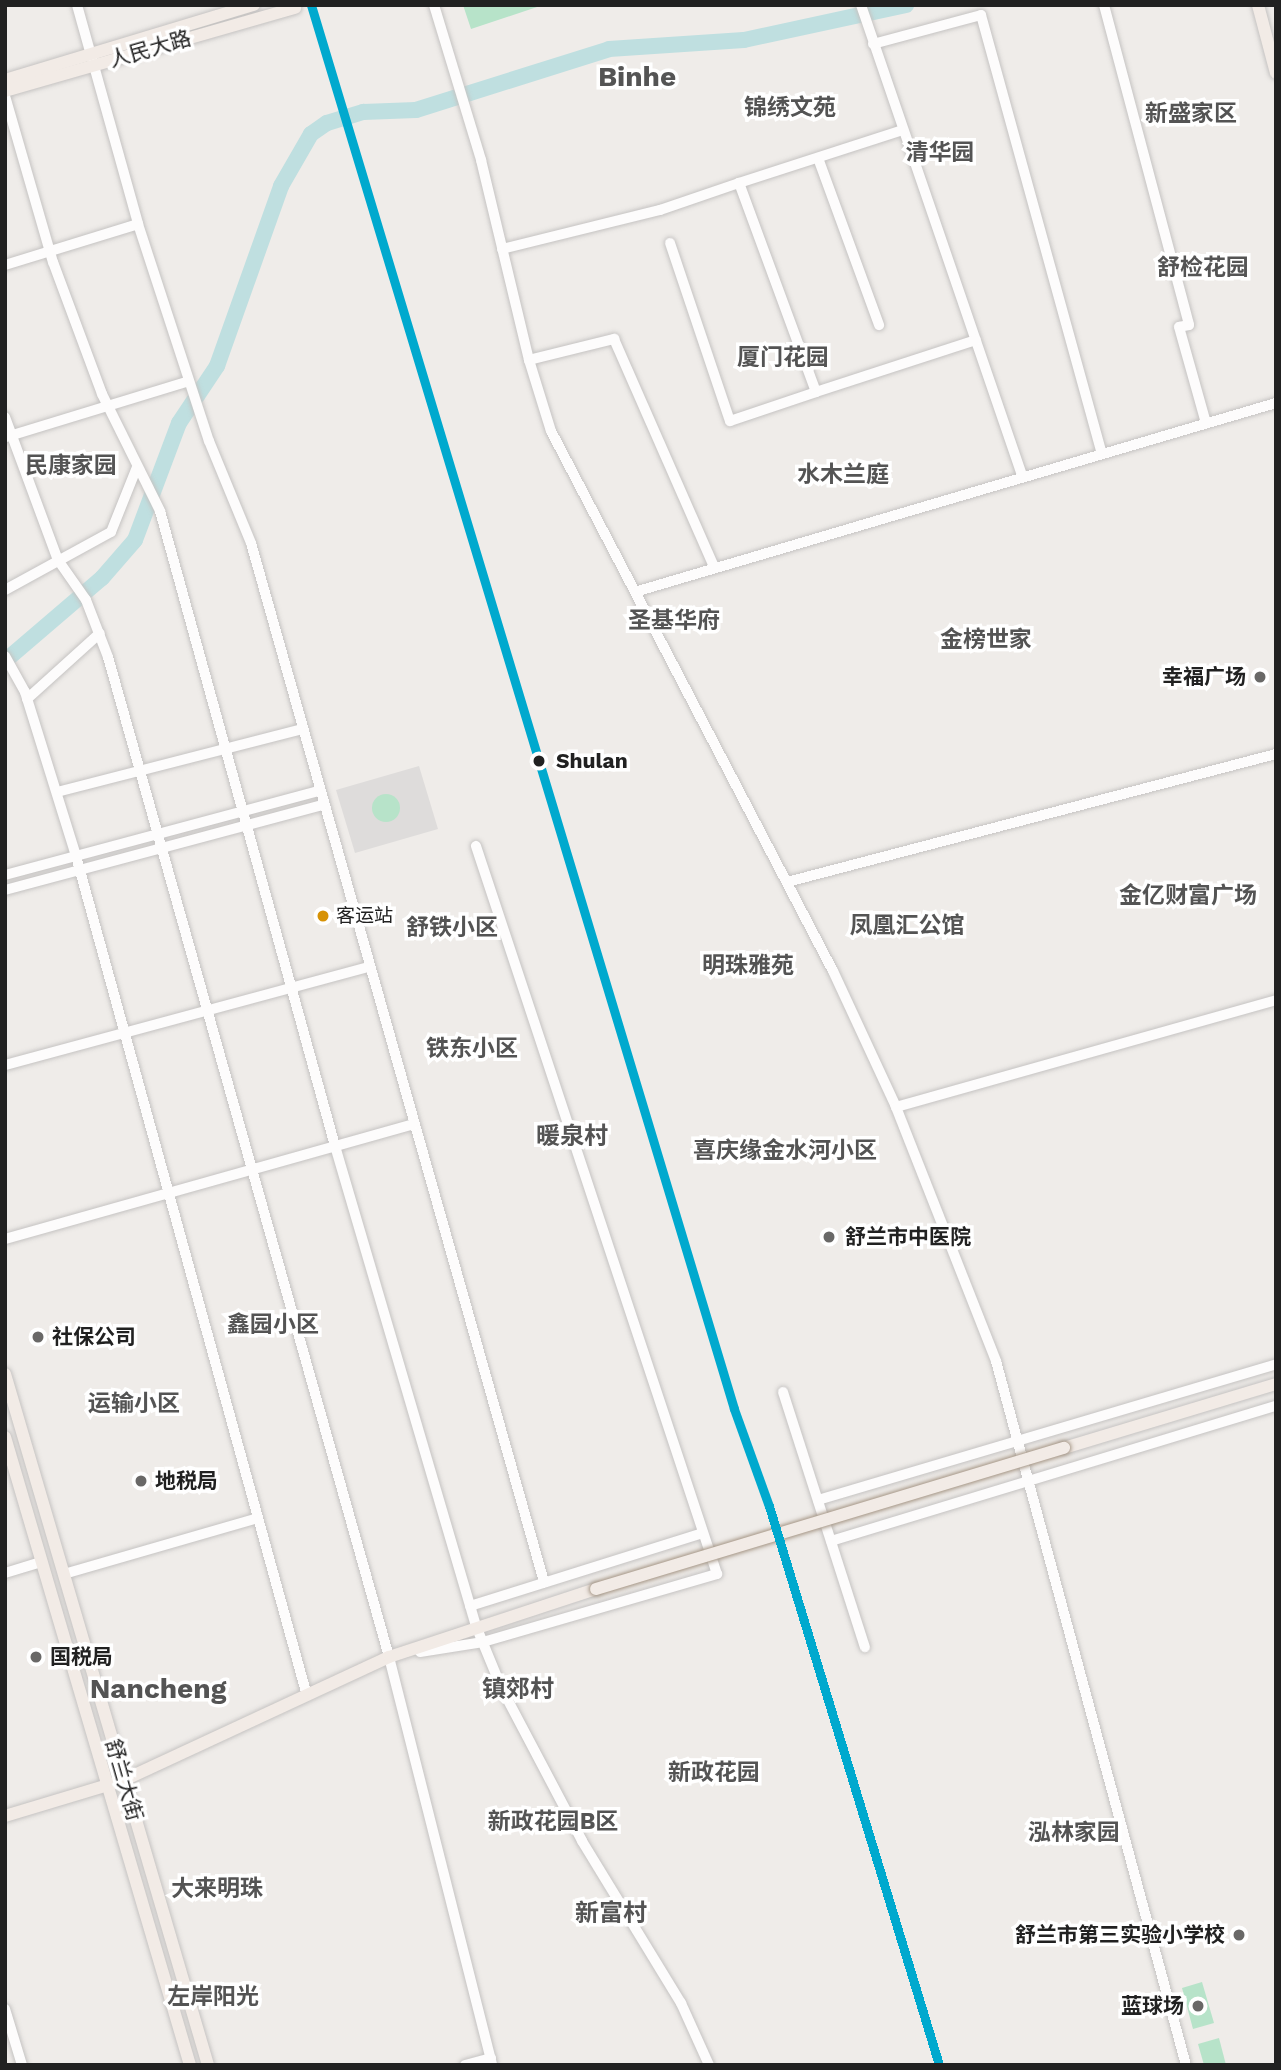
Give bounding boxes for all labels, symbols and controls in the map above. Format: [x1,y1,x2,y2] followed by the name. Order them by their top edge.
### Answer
[106,25,194,73] street label: 人民大路
[598,60,676,94] district label: Binhe
[744,94,836,122] district label: 锦绣文苑
[1145,100,1237,128] district label: 新盛家区
[906,139,974,167] district label: 清华园
[1157,254,1249,282] district label: 舒检花园
[737,344,829,372] district label: 厦门花园
[25,452,117,480] district label: 民康家园
[797,461,889,489] district label: 水木兰庭
[628,607,720,635] district label: 圣基华府
[940,626,1032,654] district label: 金榜世家
[1162,664,1246,690] place label: 幸福广场
[1252,669,1268,685] marker: 幸福广场
[556,748,628,774] place label: Shulan
[528,750,550,772] marker: Shulan
[1119,882,1257,910] district label: 金亿财富广场
[336,905,393,927] place label: 客运站
[316,909,330,923] marker: 客运站
[850,912,964,940] district label: 凤凰汇公馆
[406,914,498,942] district label: 舒铁小区
[702,952,794,980] district label: 明珠雅苑
[426,1035,518,1063] district label: 铁东小区
[536,1123,608,1151] district label: 暖泉村
[693,1137,877,1165] district label: 喜庆缘金水河小区
[845,1224,971,1250] place label: 舒兰市中医院
[819,1227,839,1247] marker: 舒兰市中医院
[227,1311,319,1339] district label: 鑫园小区
[52,1324,136,1350] place label: 社保公司
[30,1329,46,1345] marker: 社保公司
[88,1390,180,1418] district label: 运输小区
[155,1468,218,1494] place label: 地税局
[133,1473,149,1489] marker: 地税局
[50,1644,113,1670] place label: 国税局
[28,1649,44,1665] marker: 国税局
[90,1672,226,1706] district label: Nancheng
[482,1676,554,1704] district label: 镇郊村
[100,1736,148,1824] street label: 舒兰大街
[668,1759,760,1787] district label: 新政花园
[488,1808,618,1836] district label: 新政花园B区
[1028,1819,1120,1847] district label: 泓林家园
[171,1875,263,1903] district label: 大来明珠
[575,1900,647,1928] district label: 新富村
[1015,1922,1225,1948] place label: 舒兰市第三实验小学校
[1231,1927,1247,1943] marker: 舒兰市第三实验小学校
[167,1983,259,2011] district label: 左岸阳光
[1121,1993,1184,2019] place label: 蓝球场
[1190,1998,1206,2014] marker: 蓝球场

